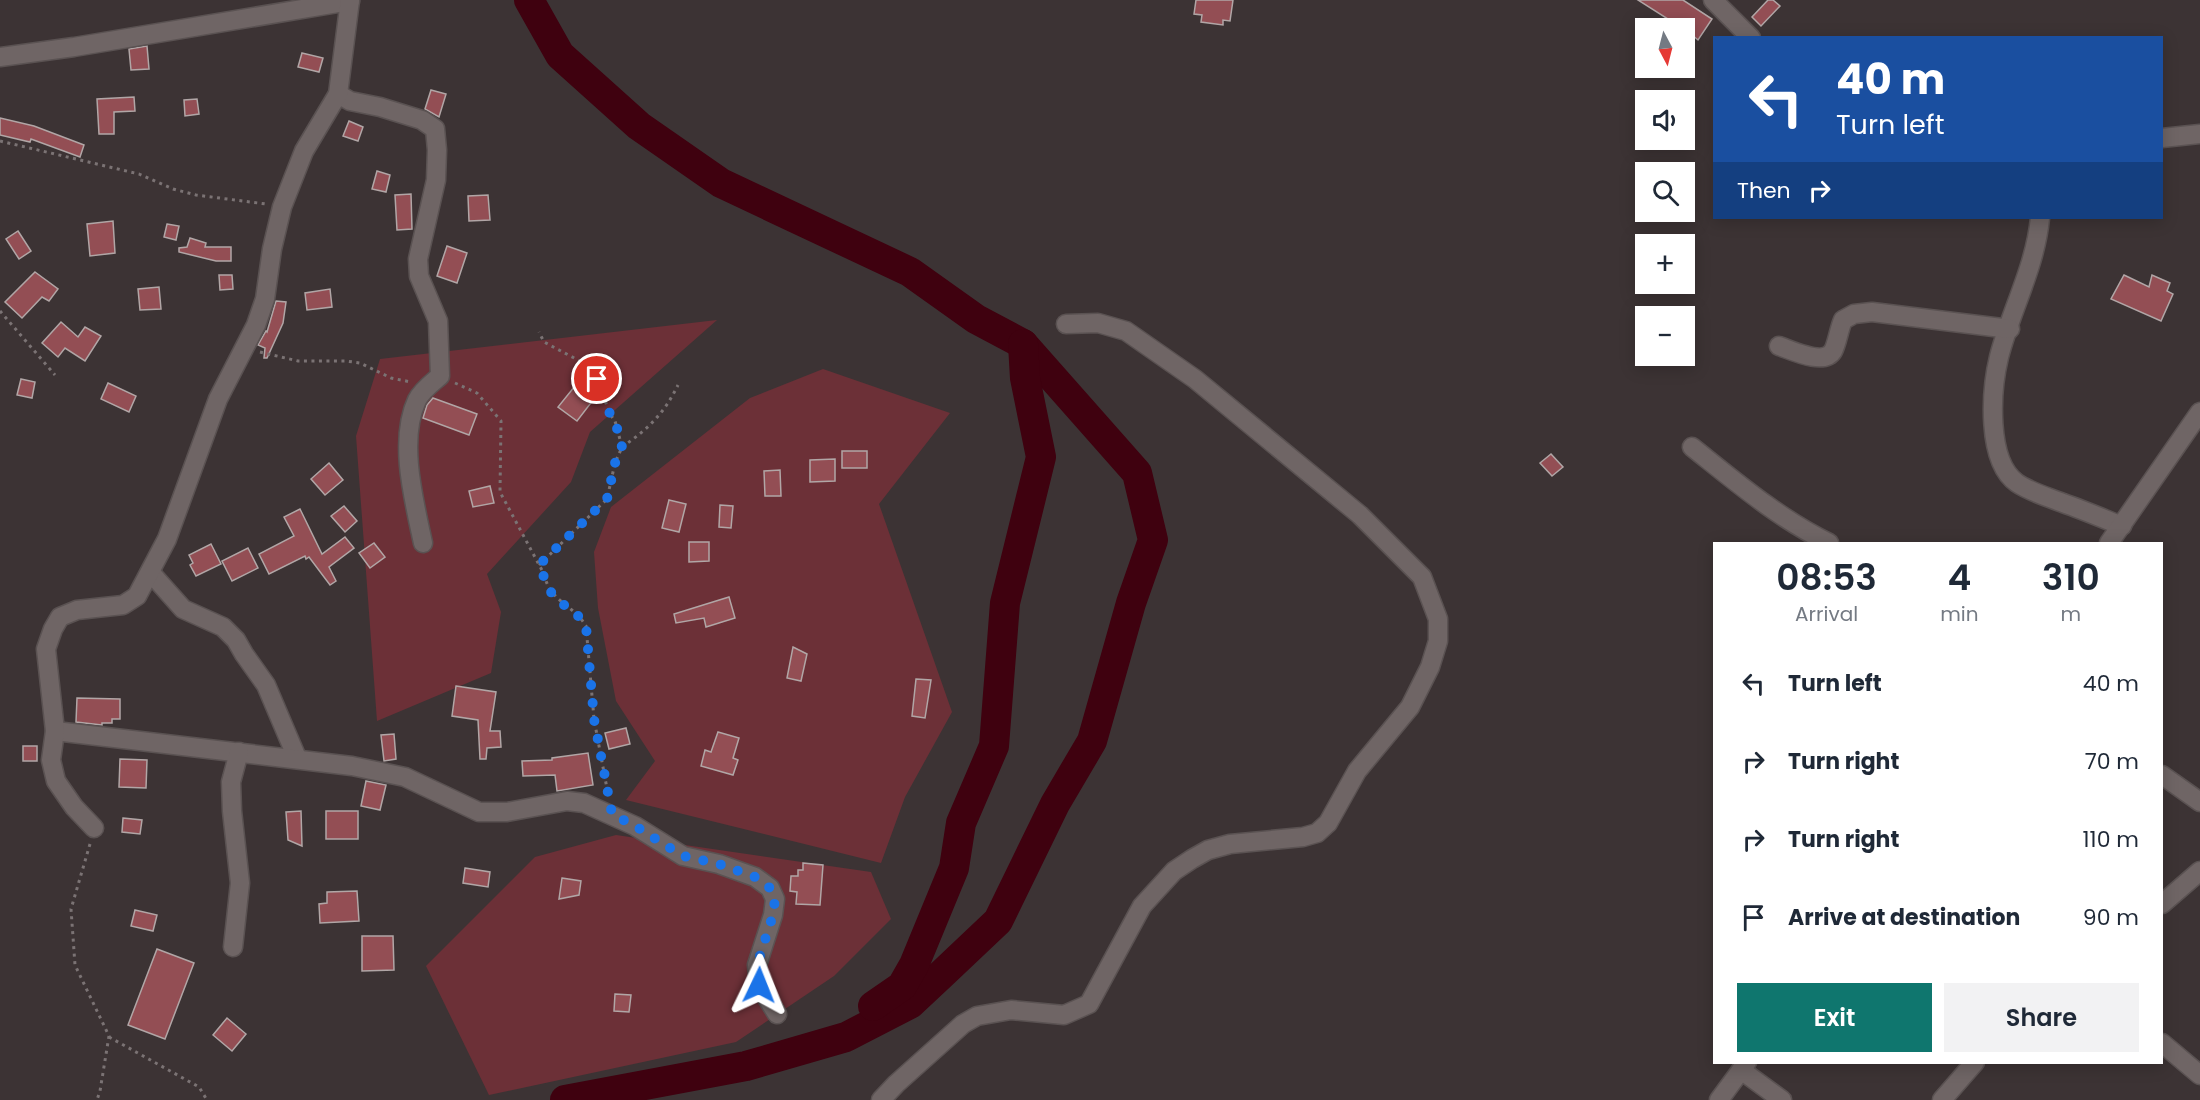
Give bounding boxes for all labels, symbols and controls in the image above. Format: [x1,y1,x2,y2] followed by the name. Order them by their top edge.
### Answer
[1635,18,1695,78] north arrow
[1635,18,1695,366] map controls
[1836,50,1945,109] text: 40 m
[1737,60,1815,138] icon: left
[1635,90,1695,150] button: sound
[1836,106,1945,143] text: Turn left
[1635,162,1695,222] button: search
[1803,174,1836,207] icon: right
[1737,175,1791,206] text: Then
[1635,234,1695,294] button: +
[1635,306,1695,366] button: −
[571,353,622,404] pin
[580,362,613,395] icon: arrive
[1776,552,1877,603] text: 08:53
[1947,552,1971,603] text: 4
[2042,552,2100,603] text: 310
[1795,600,1858,628] text: Arrival
[1940,600,1979,628] text: min
[2060,600,2081,628] text: m
[1737,667,1770,700] icon: left
[1788,668,1882,699] text: Turn left
[2083,668,2139,699] text: 40 m
[1737,745,1770,778] icon: right
[1788,746,1899,777] text: Turn right
[2085,746,2139,777] text: 70 m
[1737,823,1770,856] icon: right
[1788,824,1899,855] text: Turn right
[2083,824,2139,855] text: 110 m
[1737,901,1770,934] icon: arrive
[1788,902,2020,933] text: Arrive at destination
[2083,902,2139,933] text: 90 m
[727,953,791,1017] position arrow
[1737,983,1932,1052] button: Exit
[1944,983,2139,1052] button: Share

